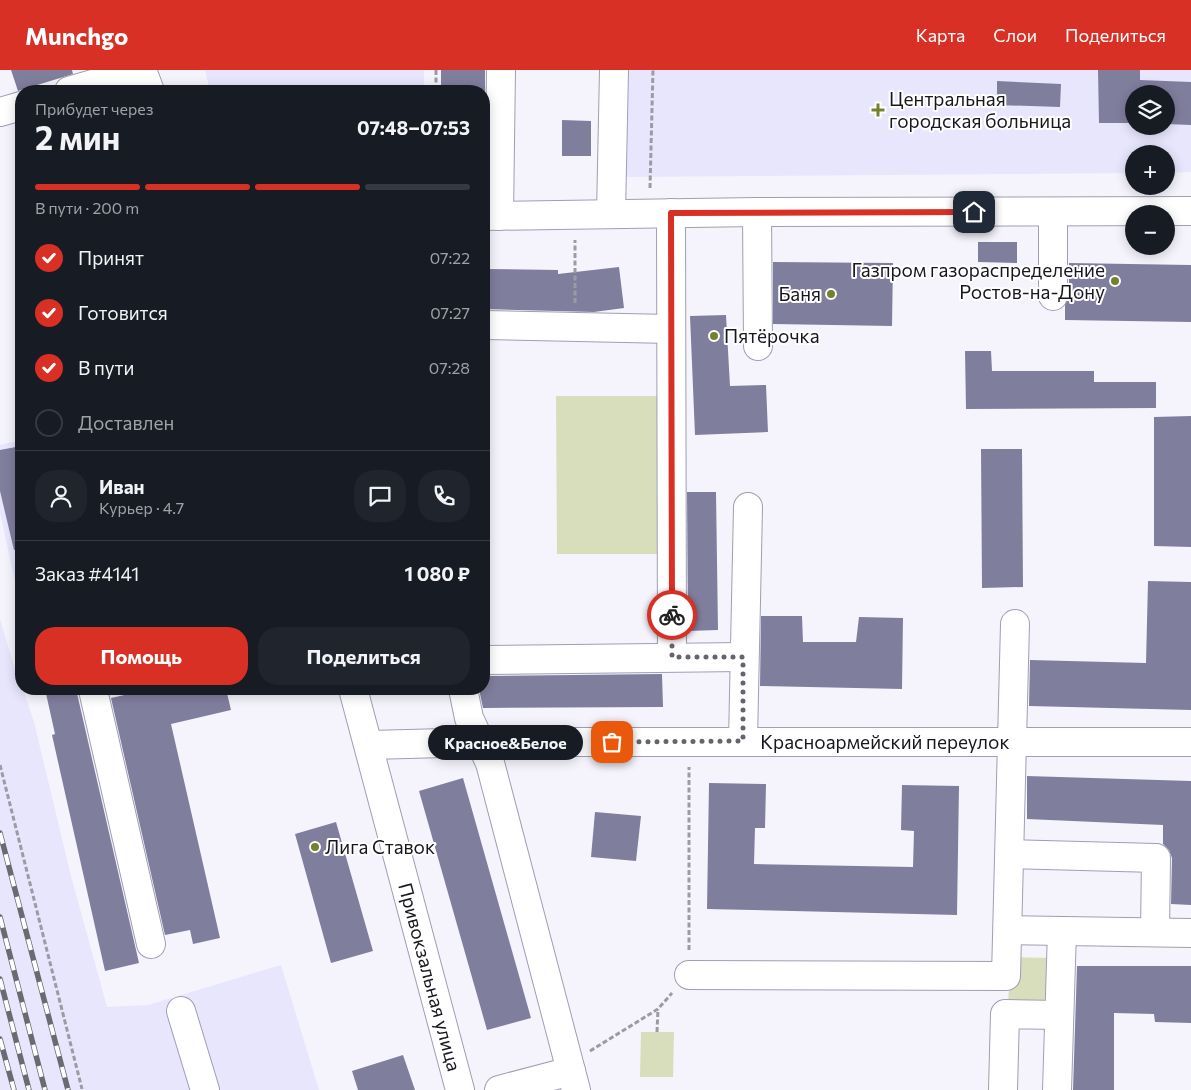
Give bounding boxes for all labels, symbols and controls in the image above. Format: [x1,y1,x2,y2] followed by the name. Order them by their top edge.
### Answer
[25,21,128,50] text: Munchgo
[916,24,965,46] text: Карта
[993,24,1037,46] text: Слои
[1065,24,1166,46] text: Поделиться
[1125,85,1175,255] map controls
[1125,85,1175,135] button: layers
[889,87,1071,132] place label: Центральная городская больница
[35,99,154,118] text: Прибудет через
[871,103,885,117] marker: Центральная городская больница
[357,116,470,139] text: 07:48–07:53
[35,117,120,157] text: 2 мин
[1125,145,1175,195] button: +
[953,191,995,233] pin
[35,198,139,217] text: В пути · 200 m
[960,198,988,226] icon: home
[1125,205,1175,255] button: −
[35,244,63,272] icon: check
[78,246,144,269] text: Принят
[430,248,470,267] text: 07:22
[852,258,1105,303] place label: Газпром газораспределение Ростов-на-Дону
[1109,275,1121,287] marker: Газпром газораспределение Ростов-на-Дону
[778,282,821,305] place label: Баня
[825,288,837,300] marker: Баня
[35,299,63,327] icon: check
[78,301,168,324] text: Готовится
[430,303,470,322] text: 07:27
[724,324,820,347] place label: Пятёрочка
[708,330,720,342] marker: Пятёрочка
[35,354,63,382] icon: check
[78,356,134,379] text: В пути
[429,358,470,377] text: 07:28
[78,411,174,434] text: Доставлен
[35,470,87,522] button: person
[354,470,406,522] button: chat
[418,470,470,522] button: phone
[99,475,145,498] text: Иван
[99,498,184,517] text: Курьер · 4.7
[35,562,139,585] text: Заказ #4141
[405,562,470,585] text: 1 080 ₽
[647,590,697,640] courier
[658,601,686,629] icon: bike
[35,627,248,685] button: Помощь
[258,627,470,685] button: Поделиться
[591,721,633,763] pin
[427,724,582,760] callout: Красное&Белое
[598,728,626,756] icon: bag
[760,730,1010,753] street label: Красноармейский переулок
[444,733,567,752] text: Красное&Белое
[325,835,435,858] place label: Лига Ставок
[309,841,321,853] marker: Лига Ставок
[394,880,466,1073] street label: Привокзальная улица

